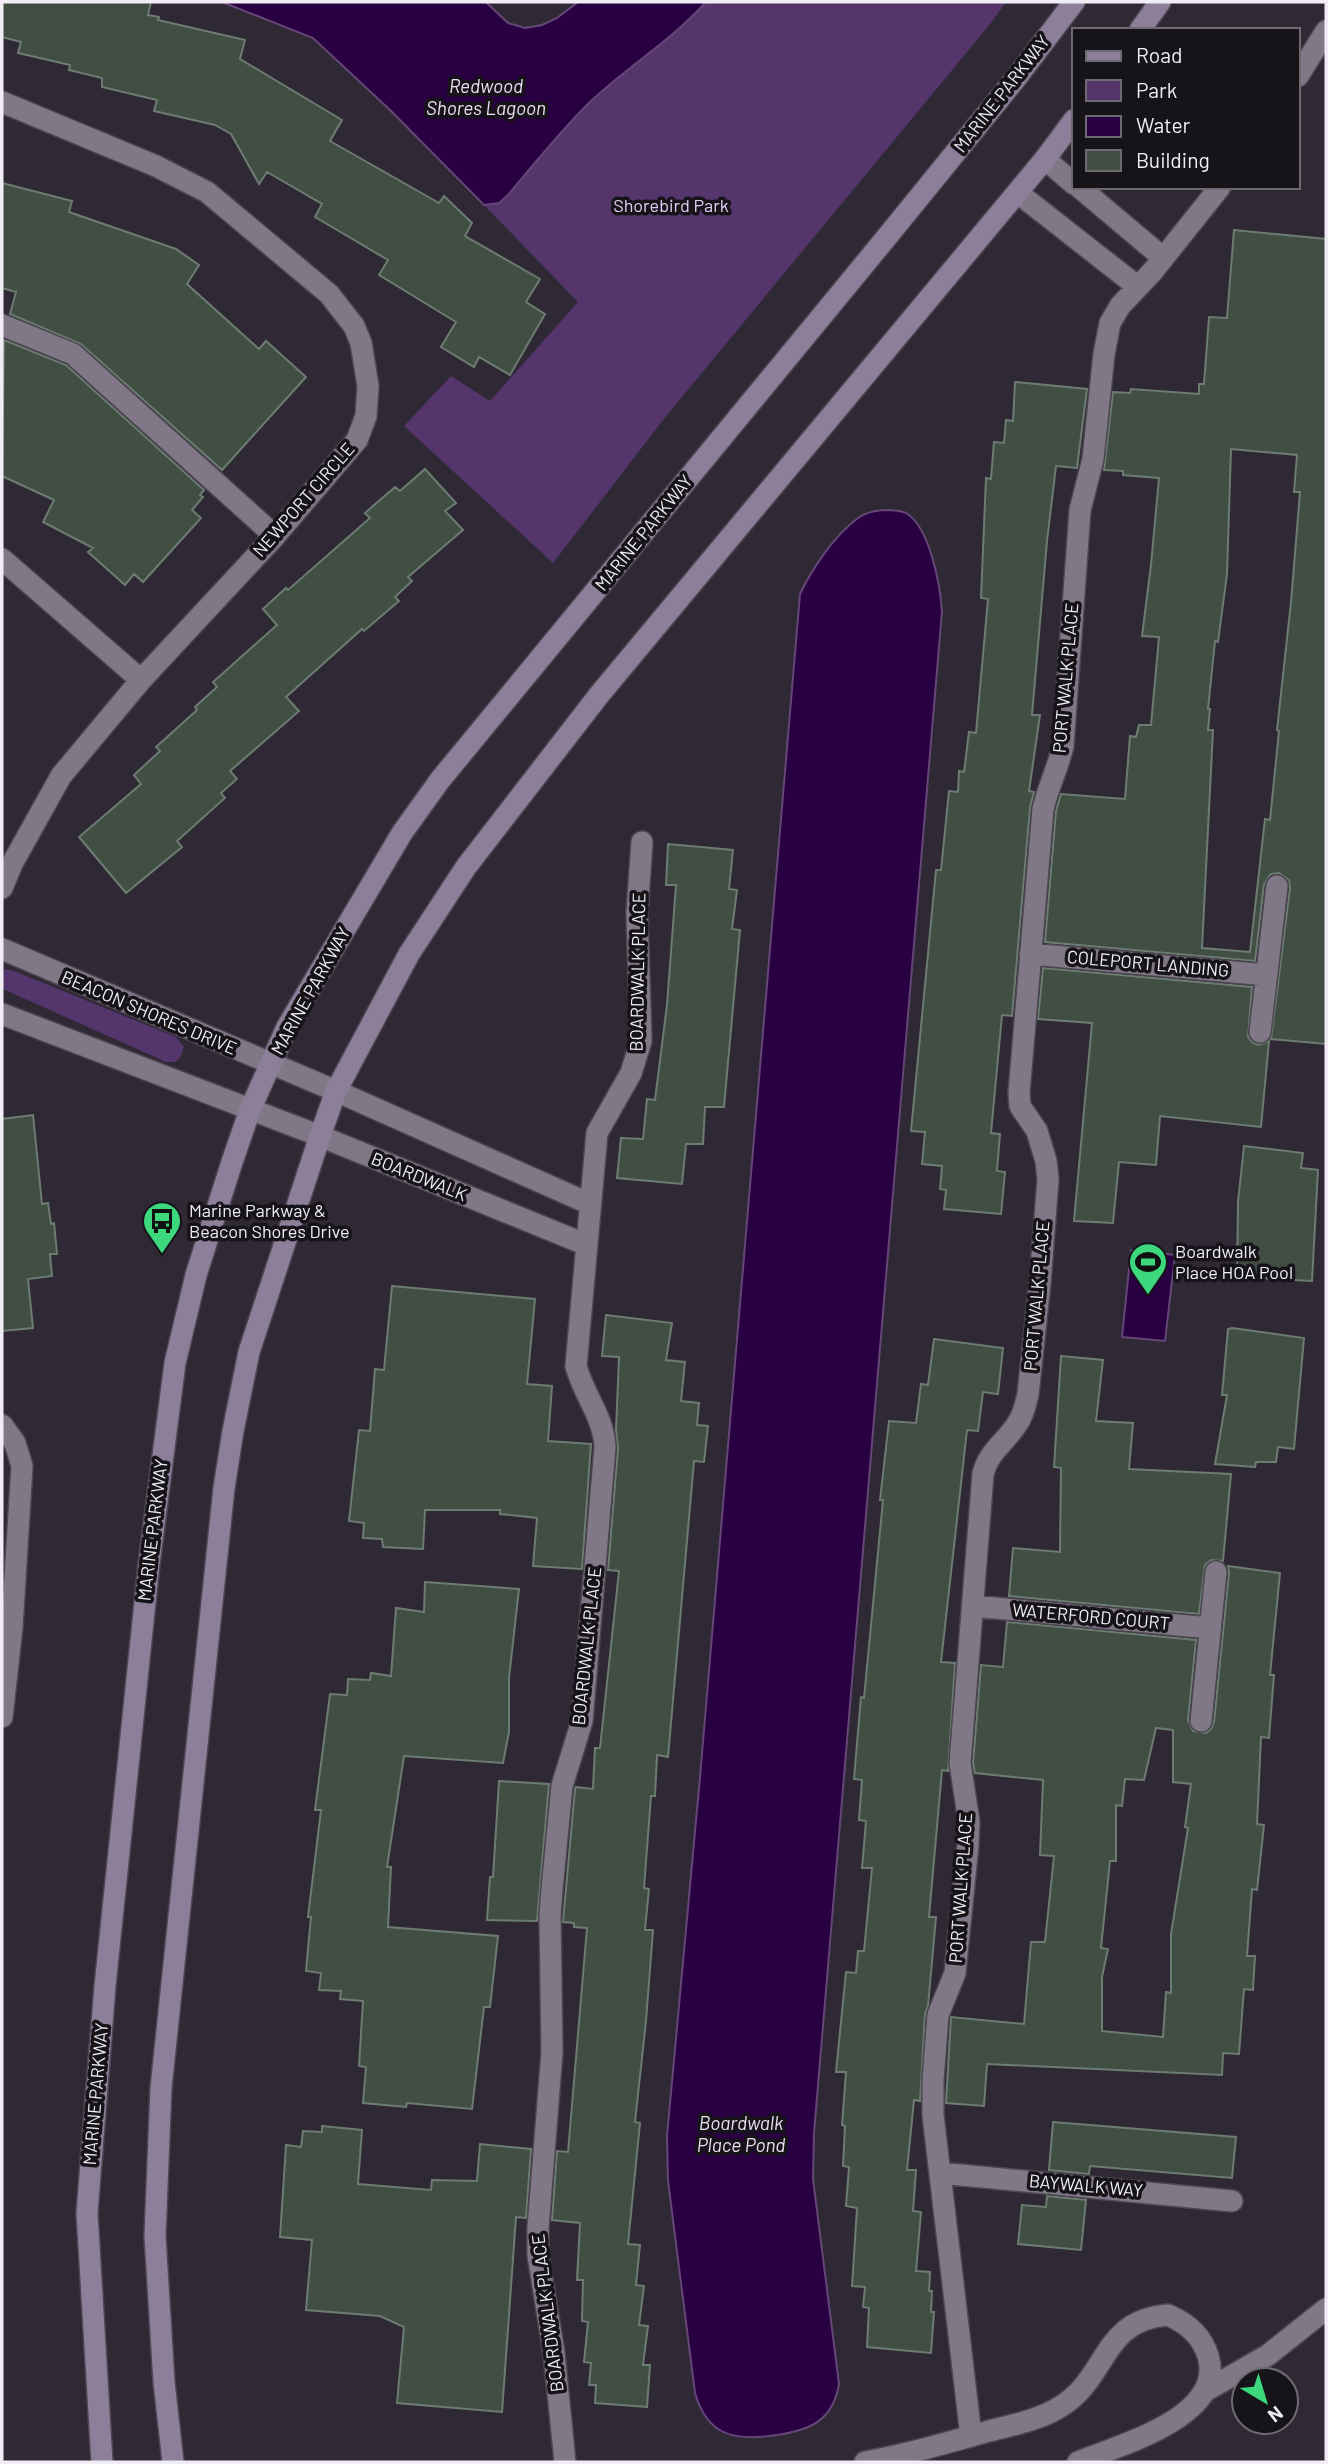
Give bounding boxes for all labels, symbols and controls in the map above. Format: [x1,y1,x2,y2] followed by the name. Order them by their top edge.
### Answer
[1072,28,1300,189] legend
[949,30,1054,157] street label: MARINE PARKWAY
[1136,42,1182,67] text: Road
[426,74,546,119] water label: Redwood Shores Lagoon
[1136,77,1177,102] text: Park
[1136,112,1191,137] text: Water
[1136,147,1210,172] text: Building
[613,194,729,216] park label: Shorebird Park
[248,438,359,561] street label: NEWPORT CIRCLE
[590,470,697,595] street label: MARINE PARKWAY
[1047,602,1083,754] street label: PORT WALK PLACE
[625,892,649,1052] street label: BOARDWALK PLACE
[266,923,354,1058] street label: MARINE PARKWAY
[1066,945,1230,981] street label: COLEPORT LANDING
[58,965,240,1059] street label: BEACON SHORES DRIVE
[368,1147,471,1205] street label: BOARDWALK
[189,1199,350,1242] place label: Marine Parkway & Beacon Shores Drive
[141,1200,183,1255] bus stop icon: Marine Parkway & Beacon Shores Drive
[1018,1220,1054,1372] street label: PORT WALK PLACE
[1175,1240,1293,1283] place label: Boardwalk Place HOA Pool
[1127,1241,1169,1296] sports icon: Boardwalk Place HOA Pool
[132,1458,172,1602] street label: MARINE PARKWAY
[567,1566,605,1726] street label: BOARDWALK PLACE
[1011,1598,1171,1634] street label: WATERFORD COURT
[944,1812,976,1964] street label: PORT WALK PLACE
[78,2022,112,2166] street label: MARINE PARKWAY
[697,2111,785,2156] water label: Boardwalk Place Pond
[1028,2169,1144,2201] street label: BAYWALK WAY
[526,2233,568,2393] street label: BOARDWALK PLACE
[1230,2366,1300,2436] north arrow
[1264,2402,1288,2428] text: N

